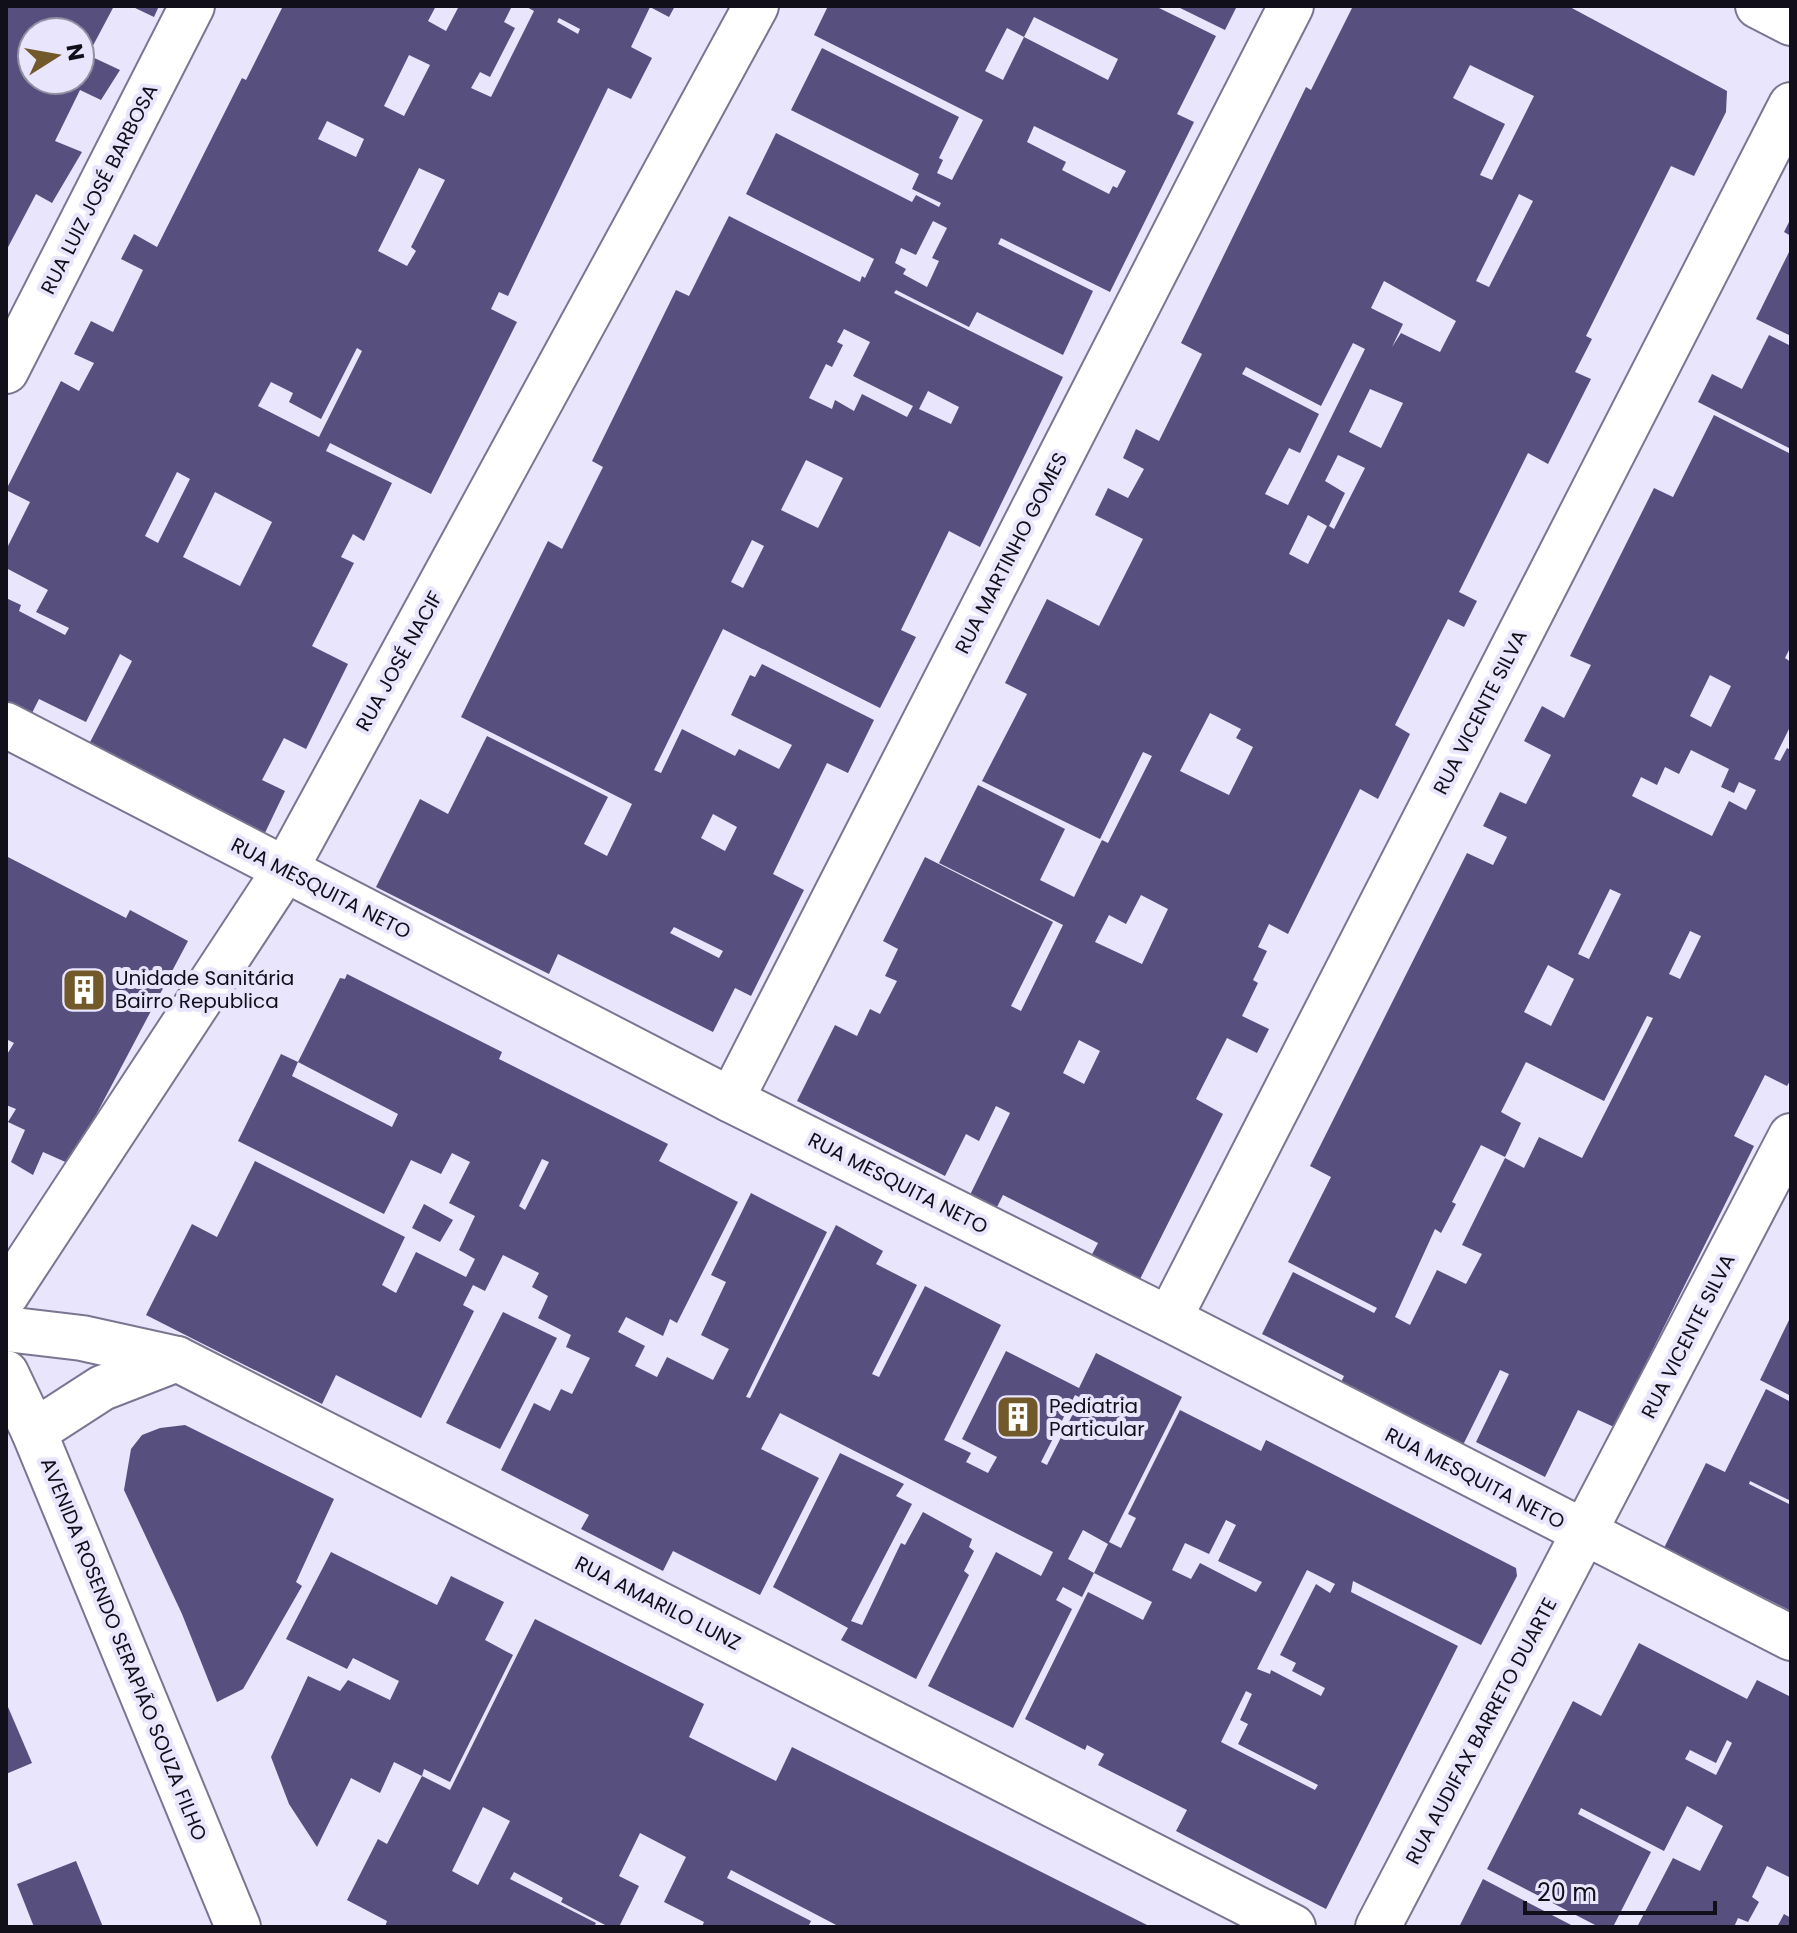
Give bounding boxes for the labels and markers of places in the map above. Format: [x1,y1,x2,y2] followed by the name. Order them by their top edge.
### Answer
[115,964,294,1015] place label: Unidade Sanitária Bairro Republica
[60,966,108,1014] building icon: Unidade Sanitária Bairro Republica
[1049,1392,1145,1443] place label: Pediatria Particular
[994,1393,1042,1441] building icon: Pediatria Particular

